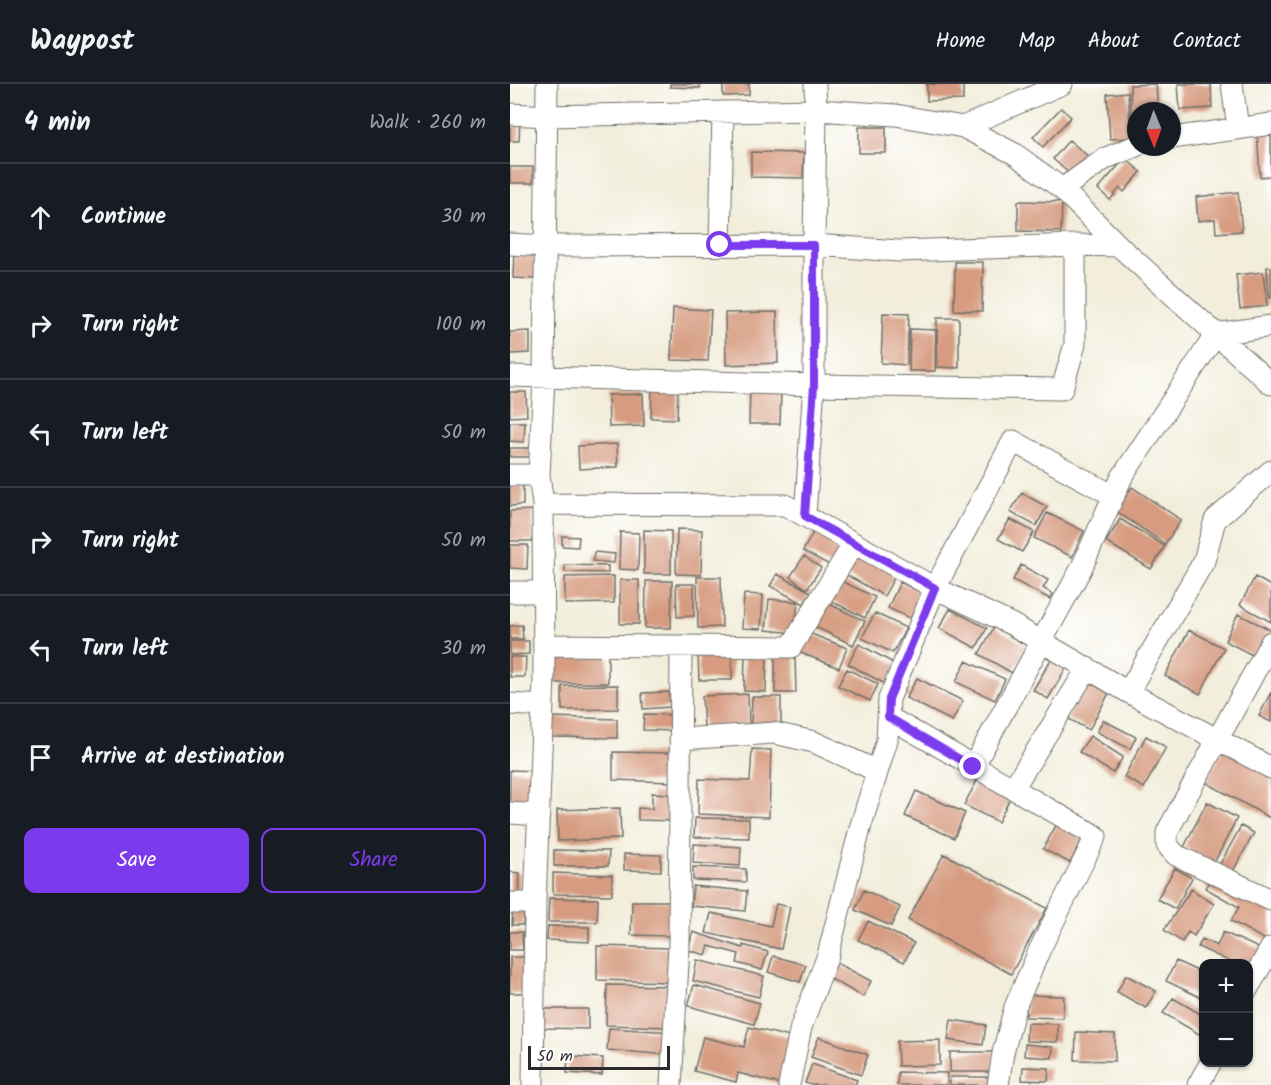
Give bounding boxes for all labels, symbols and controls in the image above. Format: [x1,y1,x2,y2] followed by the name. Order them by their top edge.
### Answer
[30,19,134,64] text: Waypost
[936,25,985,58] text: Home
[1018,25,1055,58] text: Map
[1088,25,1139,58] text: About
[1172,25,1241,58] text: Contact
[24,102,91,144] text: 4 min
[1127,102,1181,156] north arrow
[369,107,486,139] text: Walk · 260 m
[81,200,166,235] text: Continue
[24,201,57,234] icon: ahead
[441,201,486,233] text: 30 m
[706,231,732,257] route start
[81,308,179,343] text: Turn right
[24,309,57,342] icon: right
[436,309,486,341] text: 100 m
[81,416,168,451] text: Turn left
[24,417,57,450] icon: left
[441,417,486,449] text: 50 m
[81,524,179,559] text: Turn right
[24,525,57,558] icon: right
[441,525,486,557] text: 50 m
[81,632,168,667] text: Turn left
[24,633,57,666] icon: left
[441,633,486,665] text: 30 m
[81,740,284,775] text: Arrive at destination
[24,741,57,774] icon: arrive
[959,753,985,779] route end
[24,828,249,893] button: Save
[261,828,486,893] button: Share
[1199,959,1253,1067] map controls
[1199,959,1253,1013] button: +
[1199,1013,1253,1067] button: −
[528,1043,670,1070] scale bar
[537,1044,573,1069] text: 50 m

